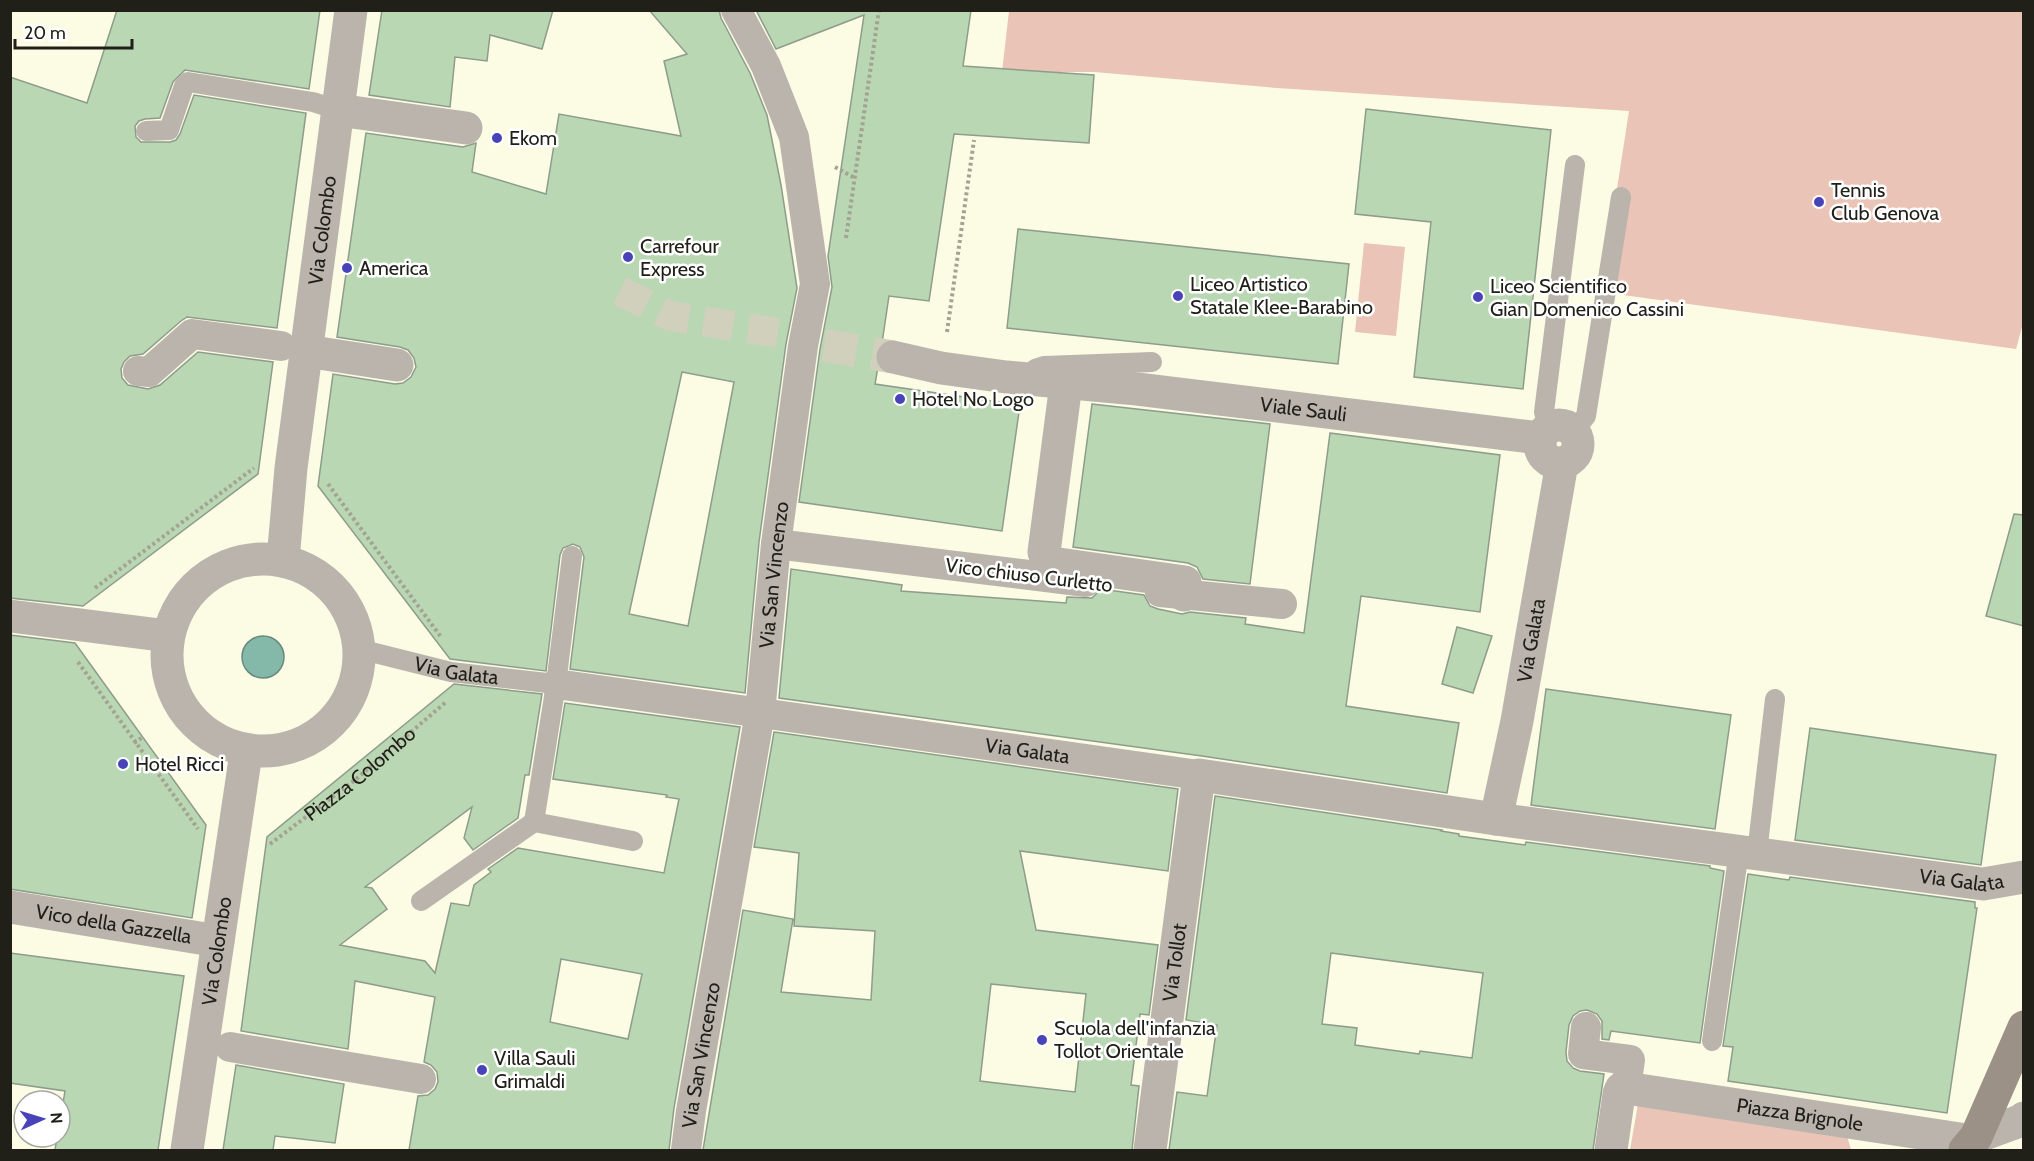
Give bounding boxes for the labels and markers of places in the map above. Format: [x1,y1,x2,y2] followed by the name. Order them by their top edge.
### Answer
[509,126,557,150] place label: Ekom
[490,131,504,145] marker: Ekom
[1831,178,1939,225] place label: Tennis Club Genova
[1812,195,1826,209] marker: Tennis Club Genova
[640,234,719,281] place label: Carrefour Express
[621,250,635,264] marker: Carrefour Express
[359,256,429,280] place label: America
[340,261,354,275] marker: America
[1190,272,1373,319] place label: Liceo Artistico Statale Klee-Barabino
[1490,274,1684,321] place label: Liceo Scientifico Gian Domenico Cassini
[1171,289,1185,303] marker: Liceo Artistico Statale Klee-Barabino
[1471,290,1485,304] marker: Liceo Scientifico Gian Domenico Cassini
[912,387,1034,411] place label: Hotel No Logo
[893,392,907,406] marker: Hotel No Logo
[135,752,224,776] place label: Hotel Ricci
[116,757,130,771] marker: Hotel Ricci
[1054,1016,1216,1063] place label: Scuola dell'infanzia Tollot Orientale
[1035,1033,1049,1047] marker: Scuola dell'infanzia Tollot Orientale
[494,1046,576,1093] place label: Villa Sauli Grimaldi
[475,1063,489,1077] marker: Villa Sauli Grimaldi

